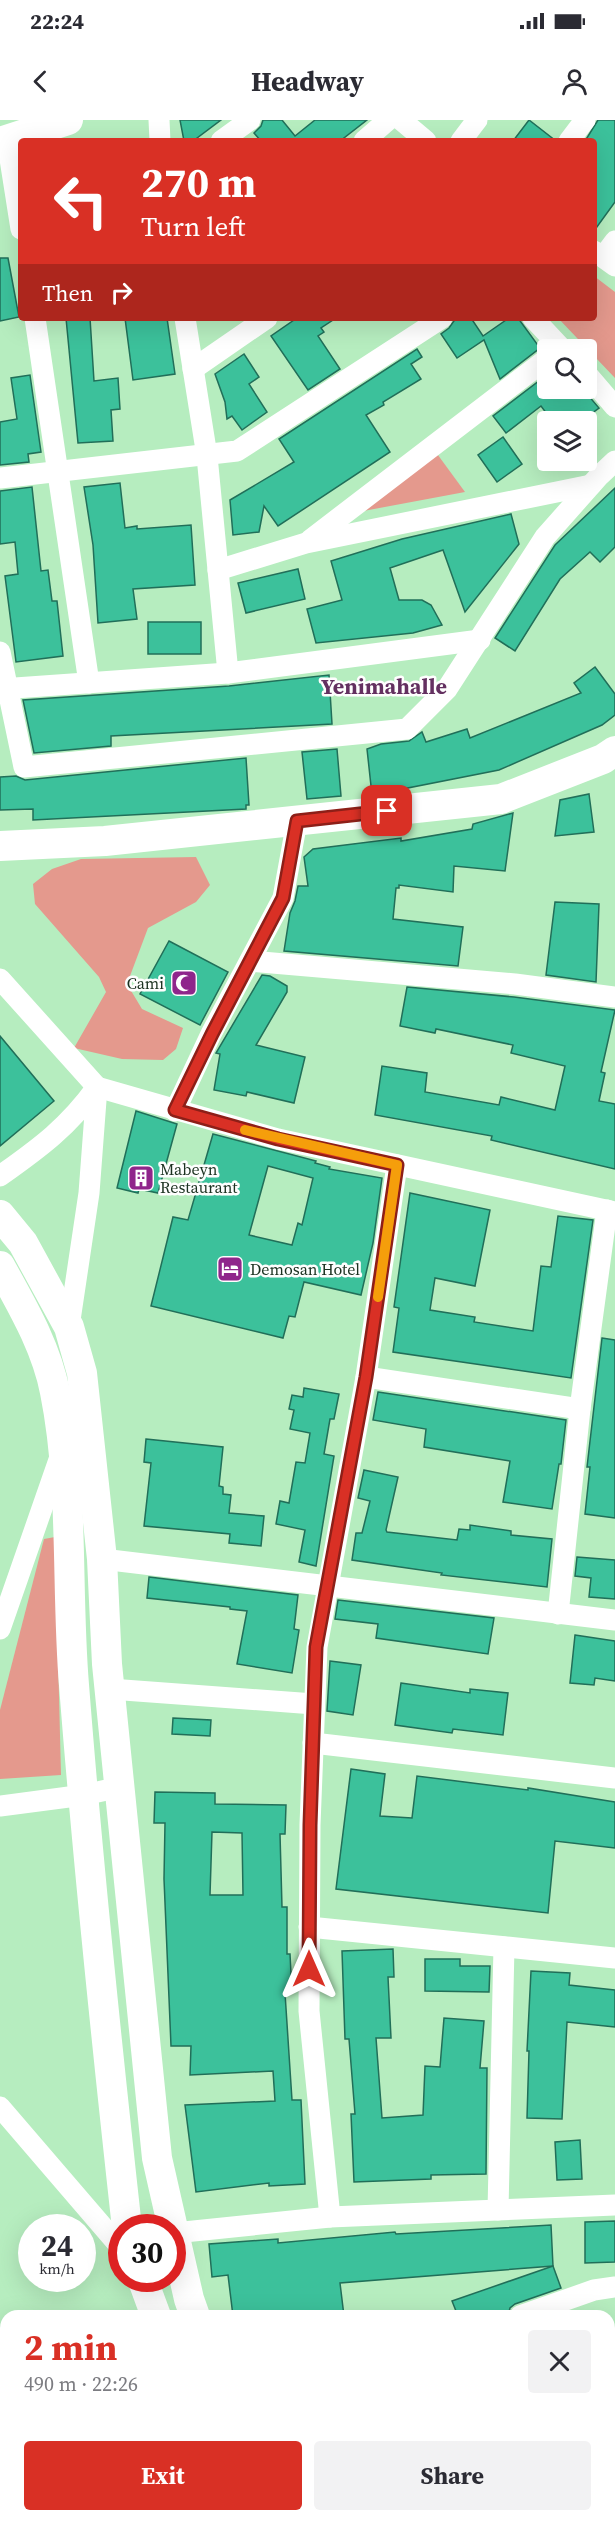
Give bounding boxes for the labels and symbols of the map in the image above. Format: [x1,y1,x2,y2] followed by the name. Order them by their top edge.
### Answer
[321,671,447,701] district label: Yenimahalle
[361,785,412,836] pin
[169,968,199,998] mosque icon: Cami
[127,972,164,994] place label: Cami
[160,1158,238,1198] place label: Mabeyn Restaurant
[126,1163,156,1193] building icon: Mabeyn Restaurant
[215,1254,245,1284] hotel icon: Demosan Hotel
[250,1258,360,1280] place label: Demosan Hotel
[277,1937,341,2001] position arrow
[108,2214,186,2292] speed limit sign: 30

